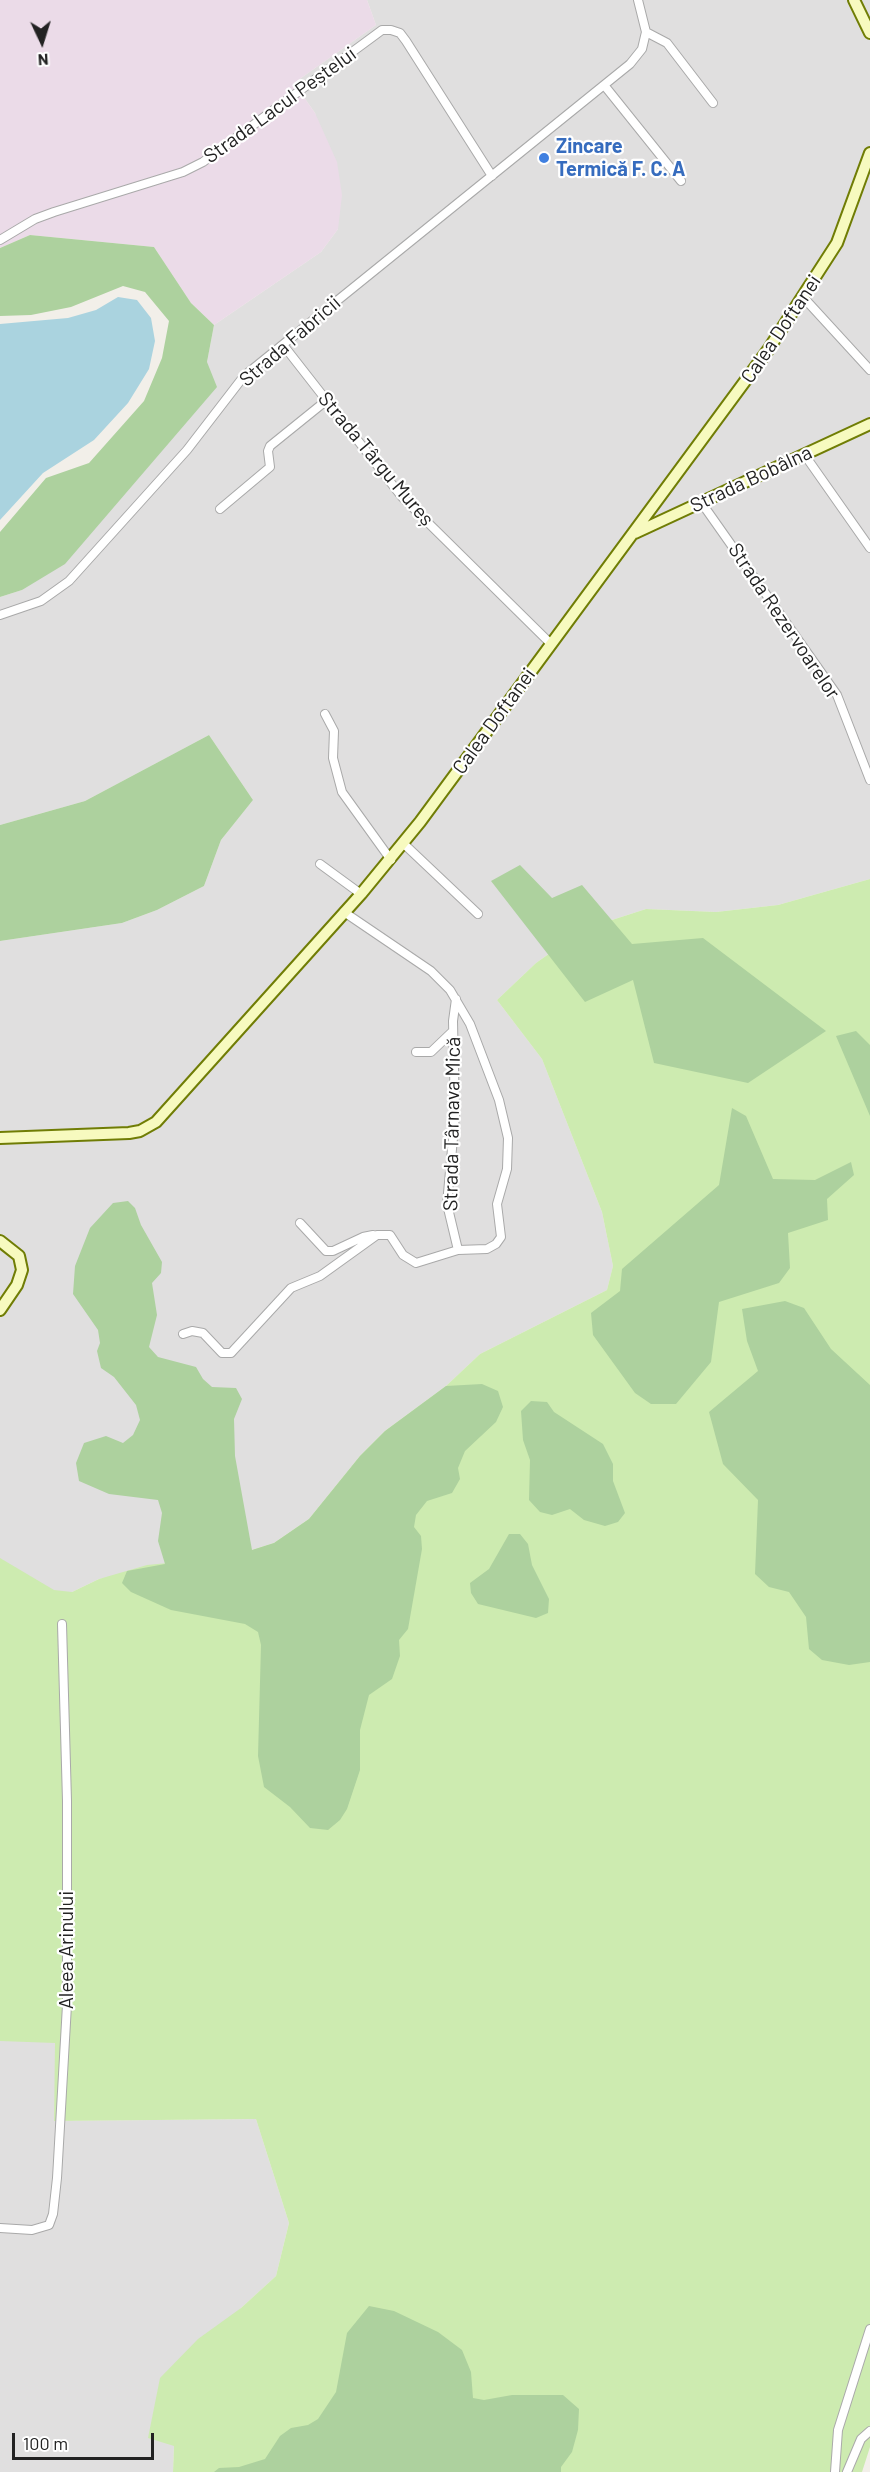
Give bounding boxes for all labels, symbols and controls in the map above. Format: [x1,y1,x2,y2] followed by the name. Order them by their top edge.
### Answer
[12,12,72,72] north arrow
[199,42,361,168] street label: Strada Lacul Peștelui
[37,51,49,70] text: N
[556,134,685,181] place label: Zincare Termică F. C. A
[537,151,551,165] marker: Zincare Termică F. C. A
[736,270,826,388] street label: Calea Doftanei
[234,290,346,392] street label: Strada Fabricii
[313,387,439,531] street label: Strada Târgu Mureș
[686,440,816,518] street label: Strada Bobâlna
[723,539,845,703] street label: Strada Rezervoarelor
[447,663,541,779] street label: Calea Doftanei
[438,1037,466,1211] street label: Strada Târnava Mică
[54,1891,78,2009] street label: Aleea Arinului
[15,2421,158,2459] scale bar
[23,2432,68,2454] text: 100 m

